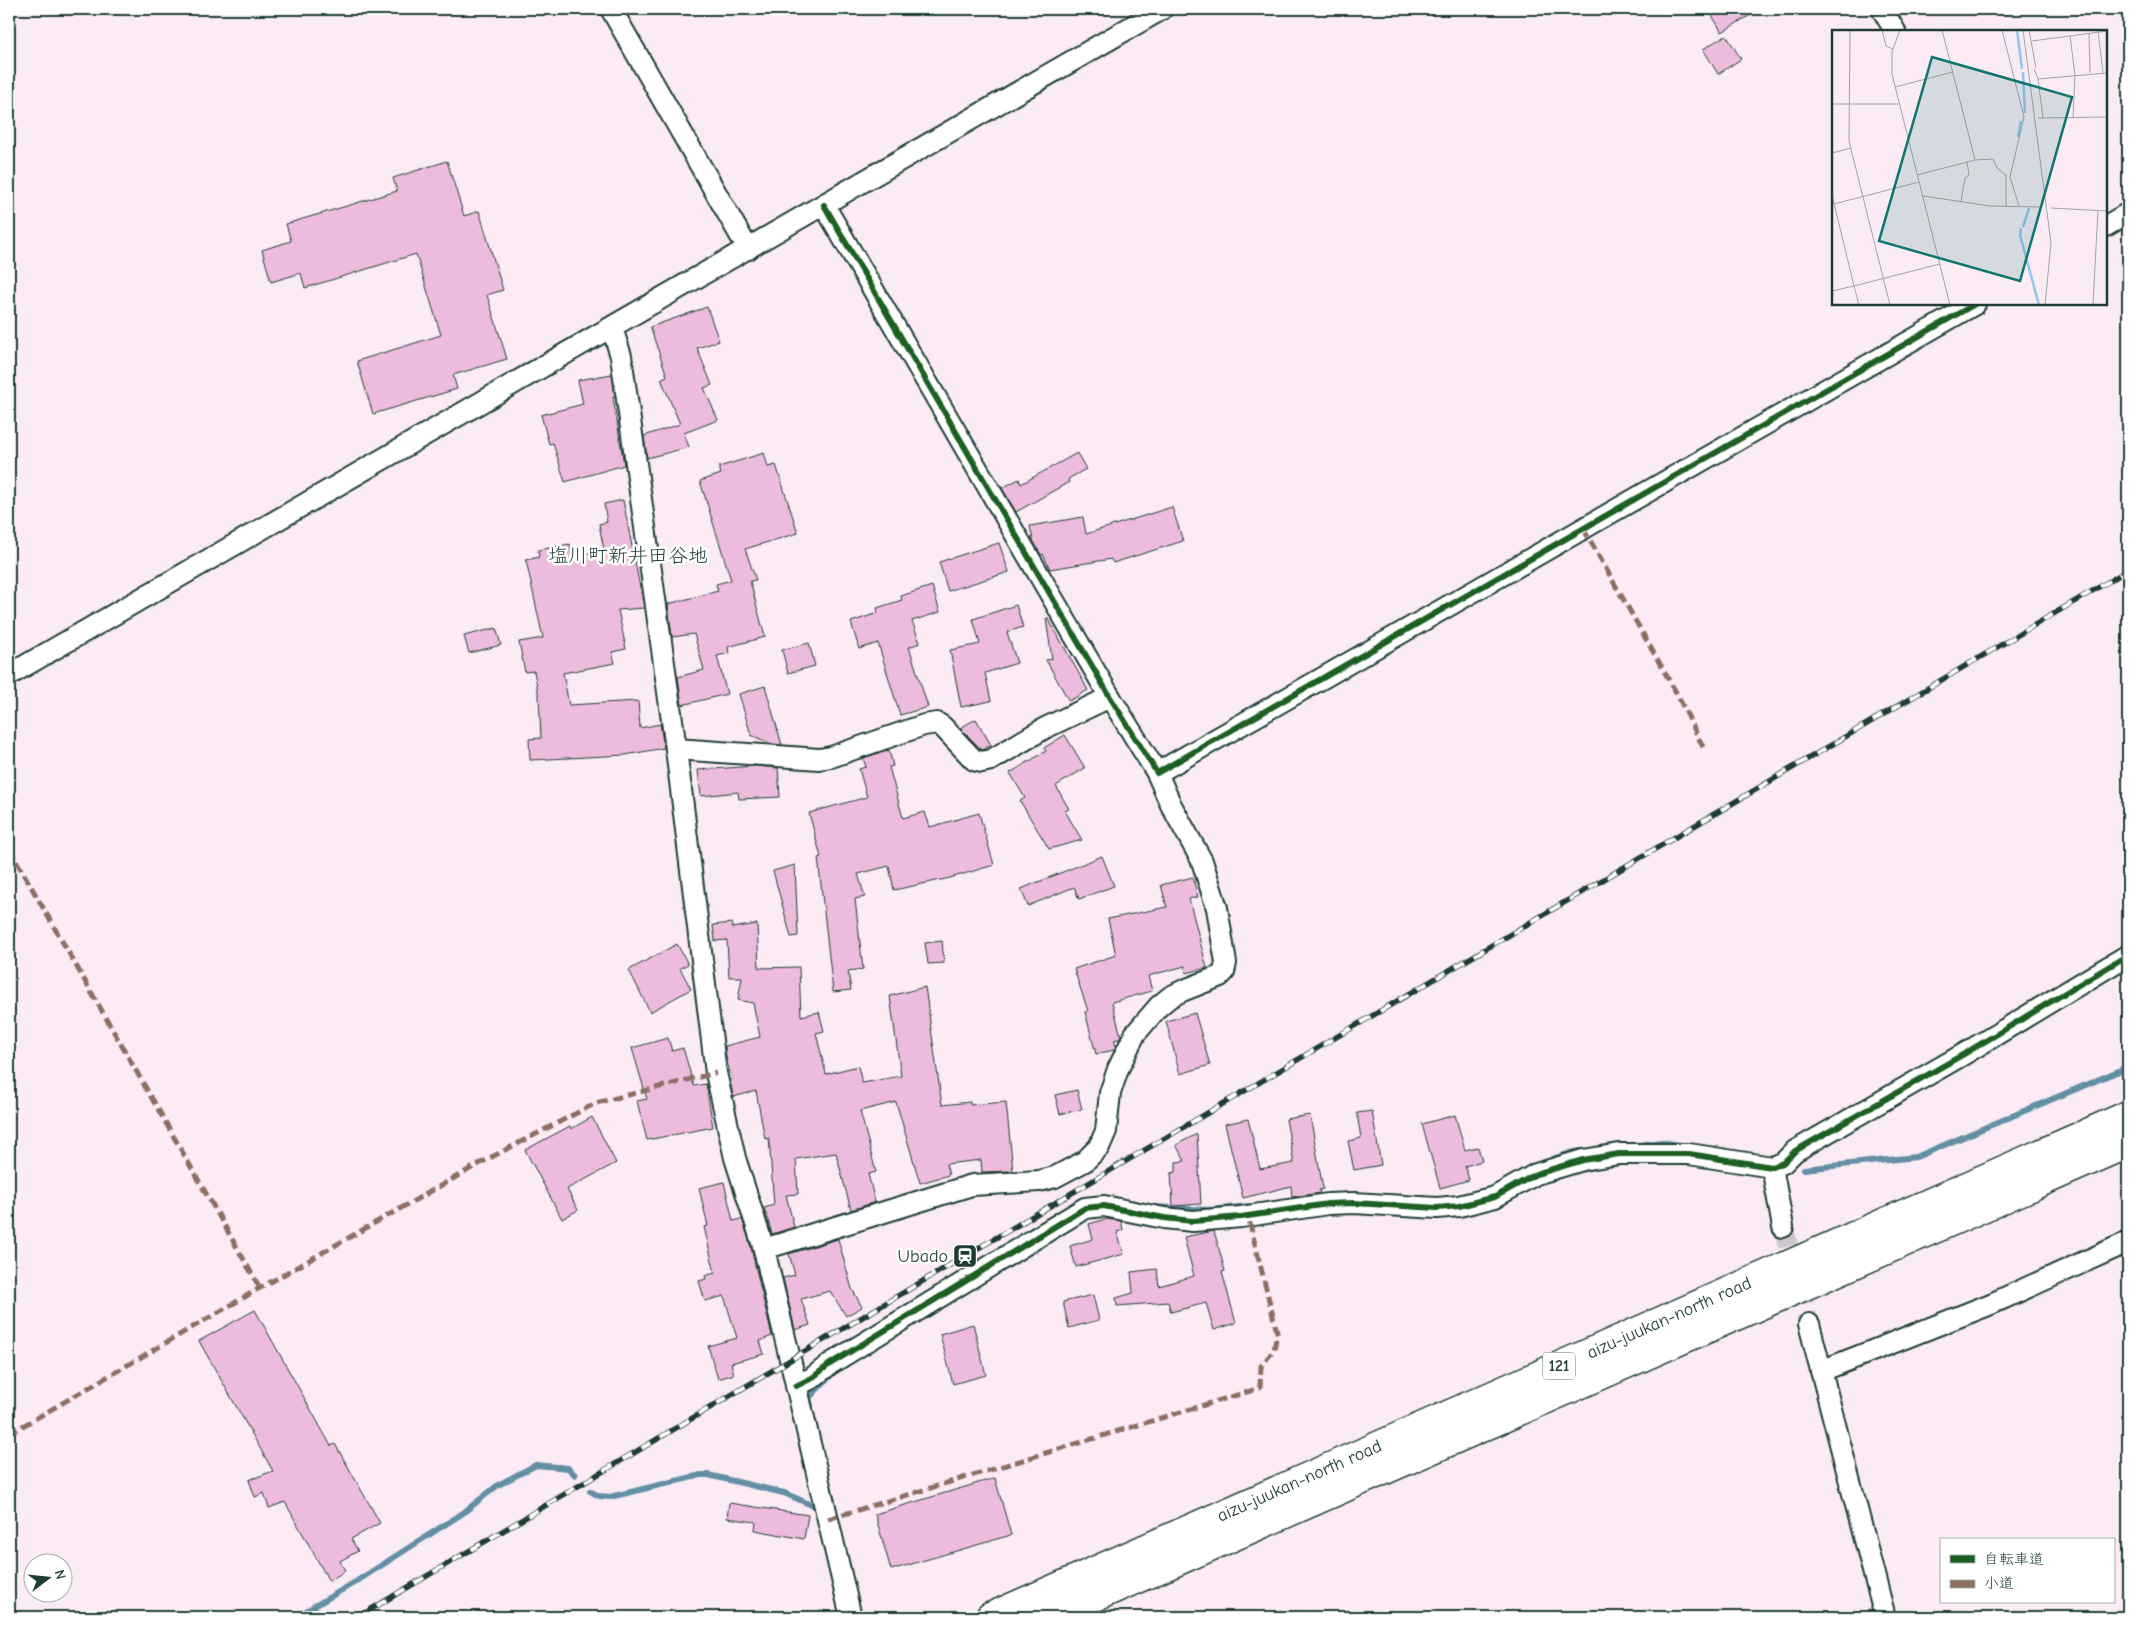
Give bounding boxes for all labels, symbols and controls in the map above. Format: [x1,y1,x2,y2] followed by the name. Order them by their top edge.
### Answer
[1832,30,2107,305] inset map
[548,544,708,567] district label: 塩川町新井田谷地
[952,1243,978,1269] station icon: Ubado
[898,1246,948,1267] place label: Ubado
[1583,1272,1754,1363] street label: aizu-juukan-north road
[1543,1352,1575,1380] road number: 121
[1214,1435,1385,1526] street label: aizu-juukan-north road
[1940,1538,2114,1604] legend
[1984,1550,2044,1568] text: 自転車道
[22,1554,72,1604] north arrow
[51,1568,69,1581] text: N
[1984,1574,2014,1592] text: 小道

